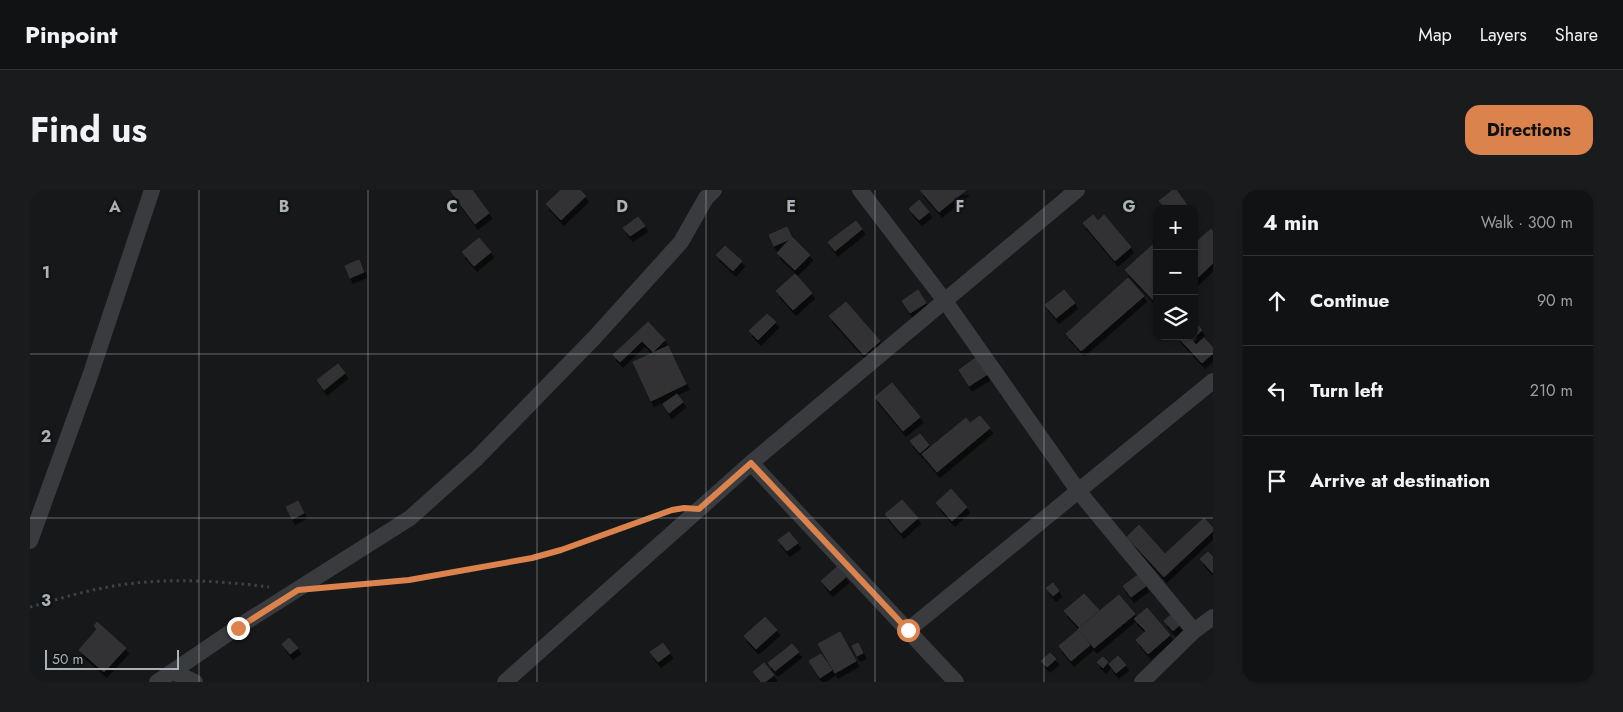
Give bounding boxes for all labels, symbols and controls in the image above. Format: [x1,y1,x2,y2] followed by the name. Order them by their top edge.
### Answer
[25,17,117,52] text: Pinpoint
[1418,22,1452,48] text: Map
[1480,22,1527,48] text: Layers
[1555,22,1598,48] text: Share
[30,105,147,155] text: Find us
[1465,105,1593,155] button: Directions
[108,195,121,218] text: A
[279,195,289,218] text: B
[446,195,458,218] text: C
[616,195,628,218] text: D
[786,195,796,218] text: E
[956,195,964,218] text: F
[1122,195,1136,218] text: G
[1153,205,1198,340] map controls
[1153,205,1198,250] button: +
[1263,208,1319,238] text: 4 min
[1481,211,1573,234] text: Walk · 300 m
[1153,250,1198,295] button: −
[42,261,50,284] text: 1
[1263,287,1291,315] icon: ahead
[1310,287,1389,314] text: Continue
[1537,289,1573,312] text: 90 m
[1153,295,1198,340] button: layers
[1263,377,1291,405] icon: left
[1310,377,1383,404] text: Turn left
[1530,379,1573,402] text: 210 m
[41,425,51,448] text: 2
[1263,467,1291,495] icon: arrive
[1310,467,1490,494] text: Arrive at destination
[41,589,51,612] text: 3
[227,617,250,640] route end
[897,619,920,642] route start
[45,647,179,670] scale bar
[52,649,83,669] text: 50 m

